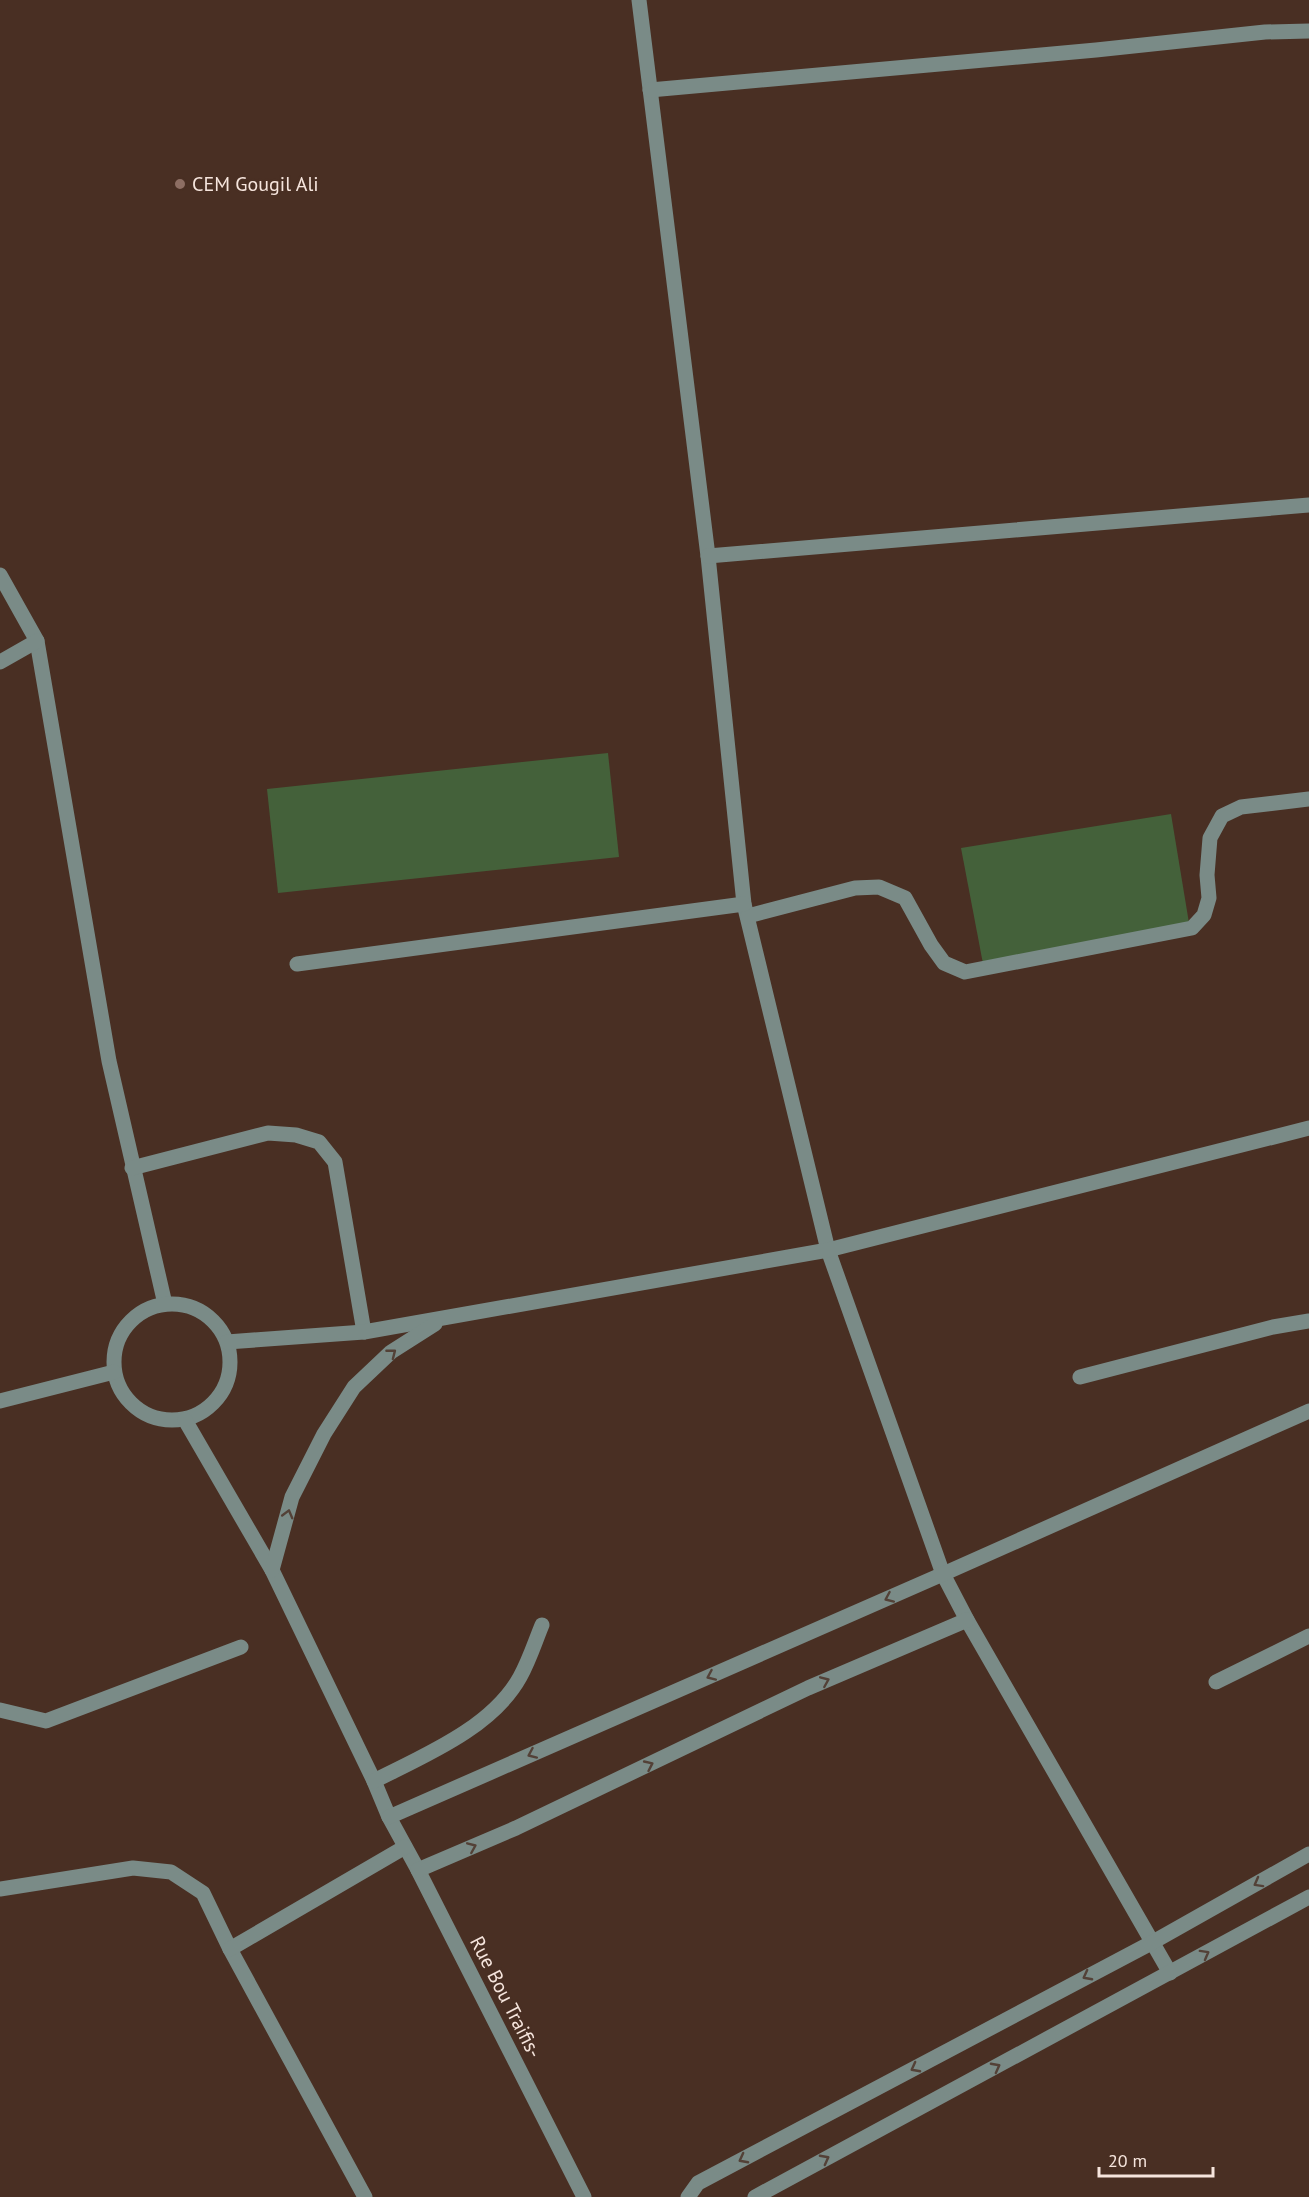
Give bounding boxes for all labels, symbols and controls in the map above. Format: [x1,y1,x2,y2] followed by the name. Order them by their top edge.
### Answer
[192,171,319,197] place label: CEM Gougil Ali
[173,177,187,191] marker: CEM Gougil Ali
[385,1349,396,1360] one-way arrow
[281,1509,293,1520] one-way arrow
[885,1591,896,1603] one-way arrow
[706,1669,717,1681] one-way arrow
[819,1676,830,1688] one-way arrow
[527,1747,538,1759] one-way arrow
[643,1761,654,1773] one-way arrow
[466,1842,477,1854] one-way arrow
[1254,1875,1264,1887] one-way arrow
[464,1932,548,2062] street label: Rue Bou Traifis-
[1199,1950,1209,1961] one-way arrow
[1083,1969,1093,1980] one-way arrow
[911,2061,921,2072] one-way arrow
[990,2063,1000,2074] one-way arrow
[1099,2140,1213,2178] scale bar
[1108,2149,1147,2172] text: 20 m
[738,2152,749,2163] one-way arrow
[818,2155,829,2166] one-way arrow

